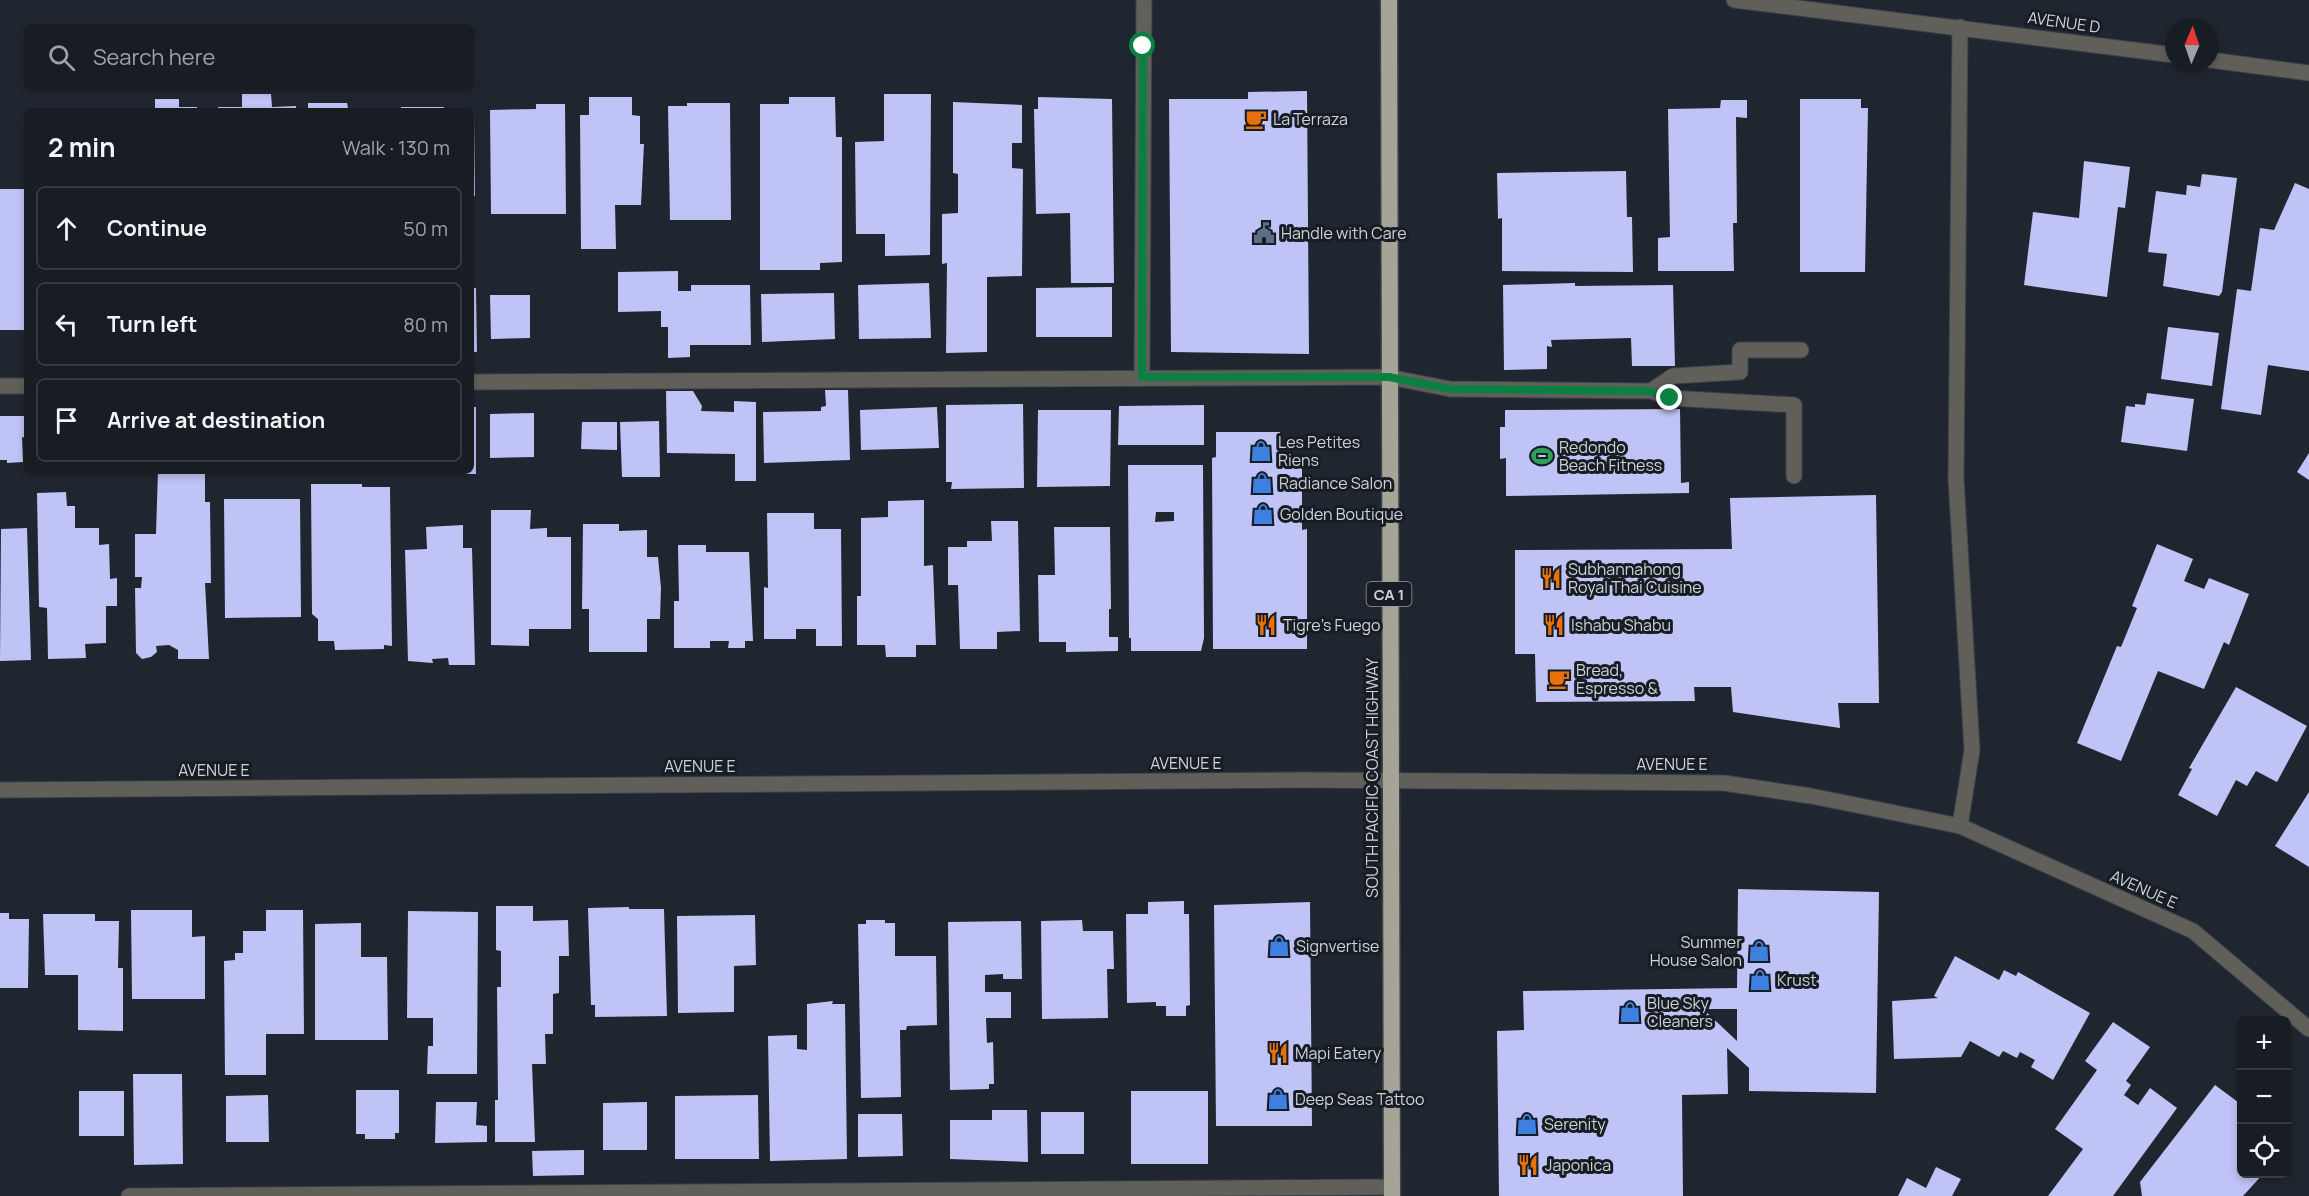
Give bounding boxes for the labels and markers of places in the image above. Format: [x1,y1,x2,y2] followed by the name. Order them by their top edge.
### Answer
[1244,107,1268,131] cafe icon: La Terraza
[1273,108,1348,130] place label: La Terraza
[1252,221,1276,245] public building icon: Handle with Care
[1281,222,1406,244] place label: Handle with Care
[1278,431,1360,471] place label: Les Petites Riens
[1559,436,1662,476] place label: Redondo Beach Fitness
[1249,439,1273,463] shop icon: Les Petites Riens
[1530,444,1554,468] sports icon: Redondo Beach Fitness
[1250,471,1274,495] shop icon: Radiance Salon
[1279,472,1392,494] place label: Radiance Salon
[1251,502,1275,526] shop icon: Golden Boutique
[1280,503,1403,525] place label: Golden Boutique
[1568,558,1702,598] place label: Subhannahong Royal Thai Cuisine
[1539,566,1563,590] restaurant icon: Subhannahong Royal Thai Cuisine
[1254,613,1278,637] restaurant icon: Tigre's Fuego
[1542,613,1566,637] restaurant icon: Ishabu Shabu
[1283,614,1380,636] place label: Tigre's Fuego
[1571,614,1671,636] place label: Ishabu Shabu
[1576,659,1658,699] place label: Bread, Espresso &
[1547,667,1571,691] cafe icon: Bread, Espresso &
[1650,931,1742,971] place label: Summer House Salon
[1267,934,1291,958] shop icon: Signvertise
[1296,935,1379,957] place label: Signvertise
[1747,939,1771,963] shop icon: Summer House Salon
[1748,968,1772,992] shop icon: Krust
[1777,969,1817,991] place label: Krust
[1647,992,1713,1032] place label: Blue Sky Cleaners
[1618,1000,1642,1024] shop icon: Blue Sky Cleaners
[1266,1041,1290,1065] restaurant icon: Mapi Eatery
[1295,1042,1382,1064] place label: Mapi Eatery
[1266,1087,1290,1111] shop icon: Deep Seas Tattoo
[1295,1088,1425,1110] place label: Deep Seas Tattoo
[1515,1112,1539,1136] shop icon: Serenity
[1544,1113,1606,1135] place label: Serenity
[1516,1153,1540,1177] restaurant icon: Japonica
[1545,1154,1611,1176] place label: Japonica

